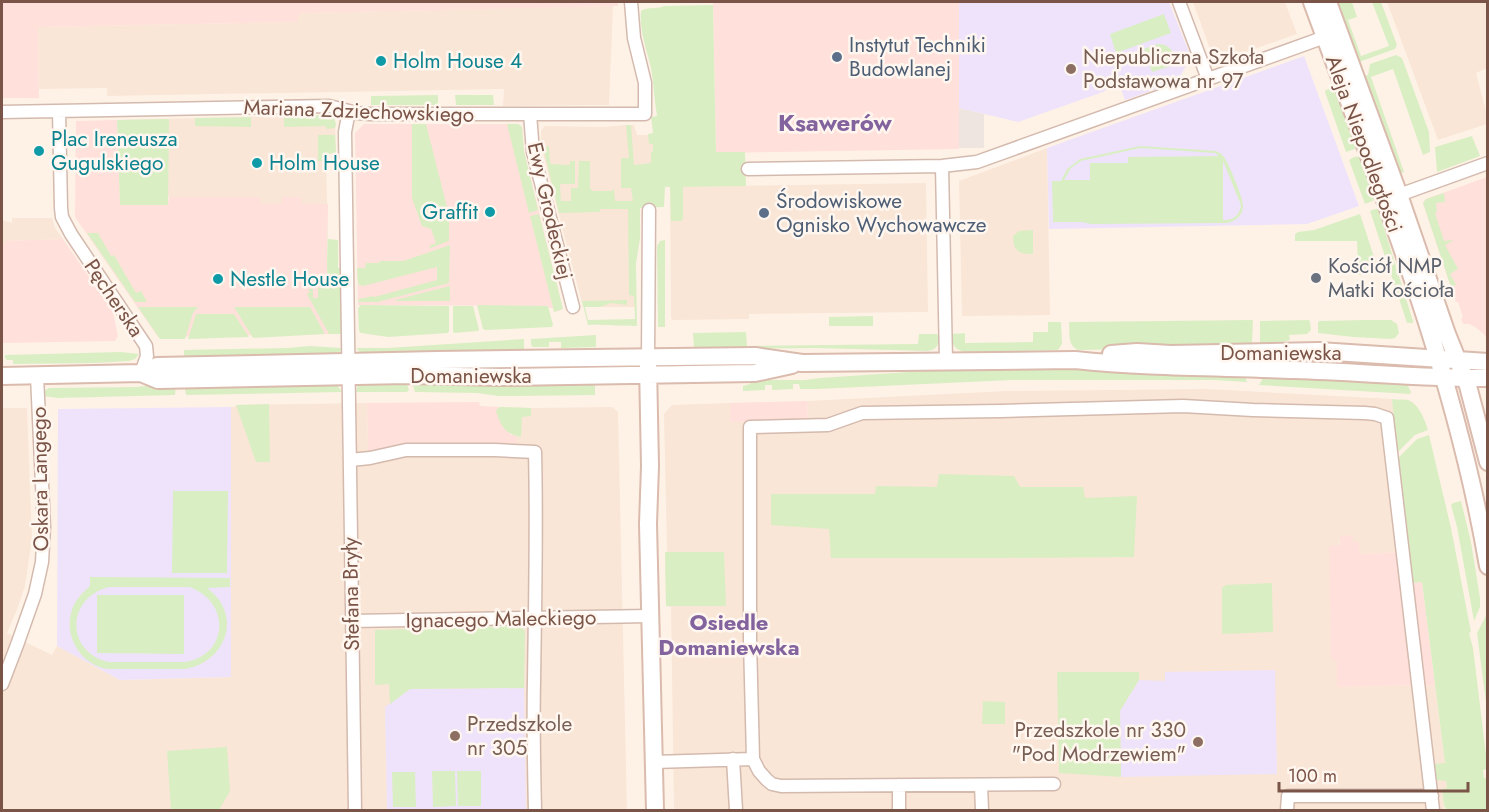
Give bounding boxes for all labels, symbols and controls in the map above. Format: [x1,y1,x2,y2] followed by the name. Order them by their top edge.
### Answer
[849,30,986,84] place label: Instytut Techniki Budowlanej
[1083,42,1264,96] place label: Niepubliczna Szkoła Podstawowa nr 97
[393,46,522,76] place label: Holm House 4
[830,50,844,64] marker: Instytut Techniki Budowlanej
[1318,51,1410,237] street label: Aleja Niepodległości
[374,54,388,68] marker: Holm House 4
[1064,62,1078,76] marker: Niepubliczna Szkoła Podstawowa nr 97
[243,92,475,130] street label: Mariana Zdziechowskiego
[778,105,893,140] district label: Ksawerów
[51,124,178,178] place label: Plac Ireneusza Gugulskiego
[520,139,580,283] street label: Ewy Grodeckiej
[32,144,46,158] marker: Plac Ireneusza Gugulskiego
[269,148,380,178] place label: Holm House
[250,156,264,170] marker: Holm House
[776,186,987,240] place label: Środowiskowe Ognisko Wychowawcze
[422,197,478,227] place label: Graffit
[483,205,497,219] marker: Graffit
[757,206,771,220] marker: Środowiskowe Ognisko Wychowawcze
[1328,251,1454,305] place label: Kościół NMP Matki Kościoła
[77,253,151,343] street label: Pęcherska
[230,264,350,294] place label: Nestle House
[1309,271,1323,285] marker: Kościół NMP Matki Kościoła
[211,272,225,286] marker: Nestle House
[1220,338,1342,368] street label: Domaniewska
[410,361,532,391] street label: Domaniewska
[24,406,56,552] street label: Oskara Langego
[335,536,367,651] street label: Stefana Bryły
[405,602,597,636] street label: Ignacego Maleckiego
[658,606,800,663] district label: Osiedle Domaniewska
[467,709,572,763] place label: Przedszkole nr 305
[1011,715,1186,769] place label: Przedszkole nr 330 "Pod Modrzewiem"
[448,729,462,743] marker: Przedszkole nr 305
[1191,735,1205,749] marker: Przedszkole nr 330 "Pod Modrzewiem"
[1279,755,1468,793] scale bar
[1288,763,1337,789] text: 100 m

